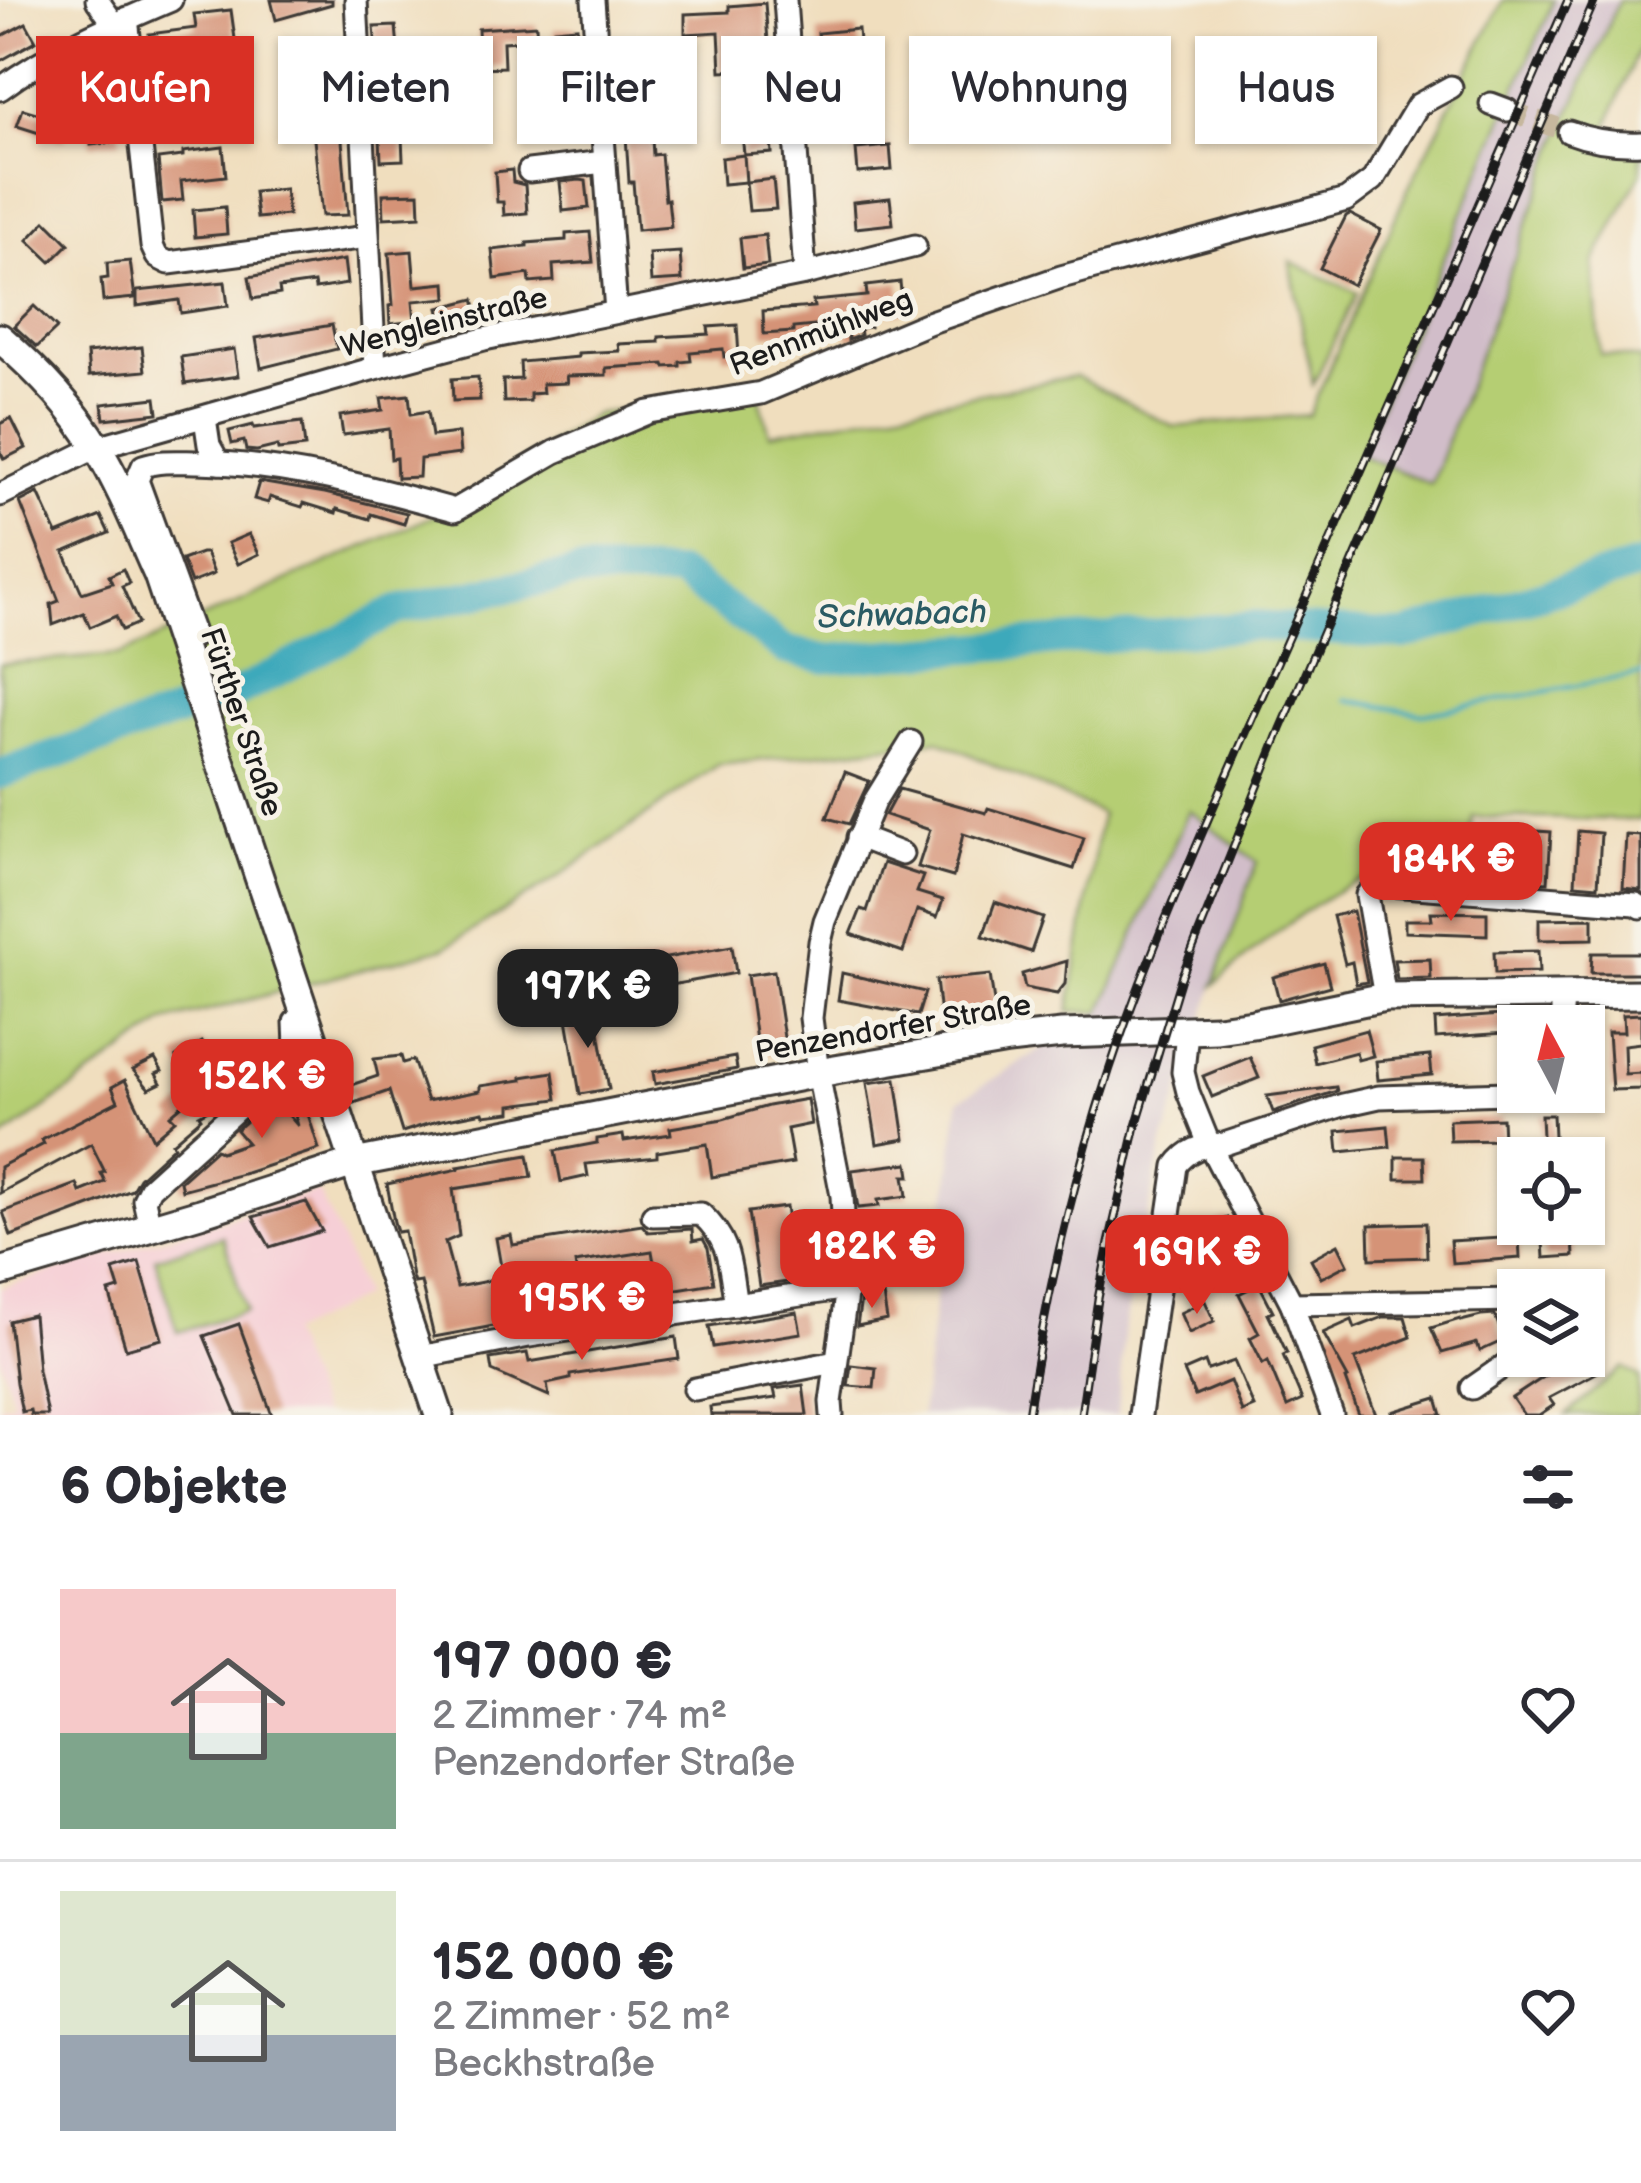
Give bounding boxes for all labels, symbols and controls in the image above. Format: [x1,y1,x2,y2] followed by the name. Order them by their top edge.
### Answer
[36,36,254,144] chip: Kaufen
[278,36,493,144] chip: Mieten
[517,36,697,144] chip: Filter
[721,36,885,144] chip: Neu
[909,36,1171,144] chip: Wohnung
[1195,36,1377,144] chip: Haus
[337,280,551,366] street label: Wengleinstraße
[725,282,918,384] street label: Rennmühlweg
[817,592,988,638] water label: Schwabach
[192,623,290,821] street label: Fürther Straße
[1353,822,1549,924] pin: 184K €
[1386,837,1516,884] text: 184K €
[490,949,686,1051] pin: 197K €
[524,964,652,1011] text: 197K €
[752,987,1034,1071] street label: Penzendorfer Straße
[1497,1005,1605,1113] north arrow
[1497,1005,1605,1377] map controls
[164,1039,360,1141] pin: 152K €
[198,1054,326,1101] text: 152K €
[1497,1137,1605,1245] button: locate
[774,1209,970,1311] pin: 182K €
[1099,1215,1295,1317] pin: 169K €
[807,1224,937,1271] text: 182K €
[1132,1230,1262,1277] text: 169K €
[484,1261,680,1363] pin: 195K €
[1497,1269,1605,1377] button: layers
[518,1276,646,1323] text: 195K €
[1515,1454,1581,1520] icon: filters
[60,1457,288,1518] text: 6 Objekte
[432,1632,673,1693] text: 197 000 €
[156,1637,300,1781] icon: home
[1515,1676,1581,1742] icon: heart
[432,1693,727,1740] text: 2 Zimmer · 74 m²
[432,1740,795,1787] text: Penzendorfer Straße
[432,1933,675,1994] text: 152 000 €
[156,1939,300,2083] icon: home
[1515,1978,1581,2044] icon: heart
[432,1994,731,2041] text: 2 Zimmer · 52 m²
[432,2041,655,2088] text: Beckhstraße

